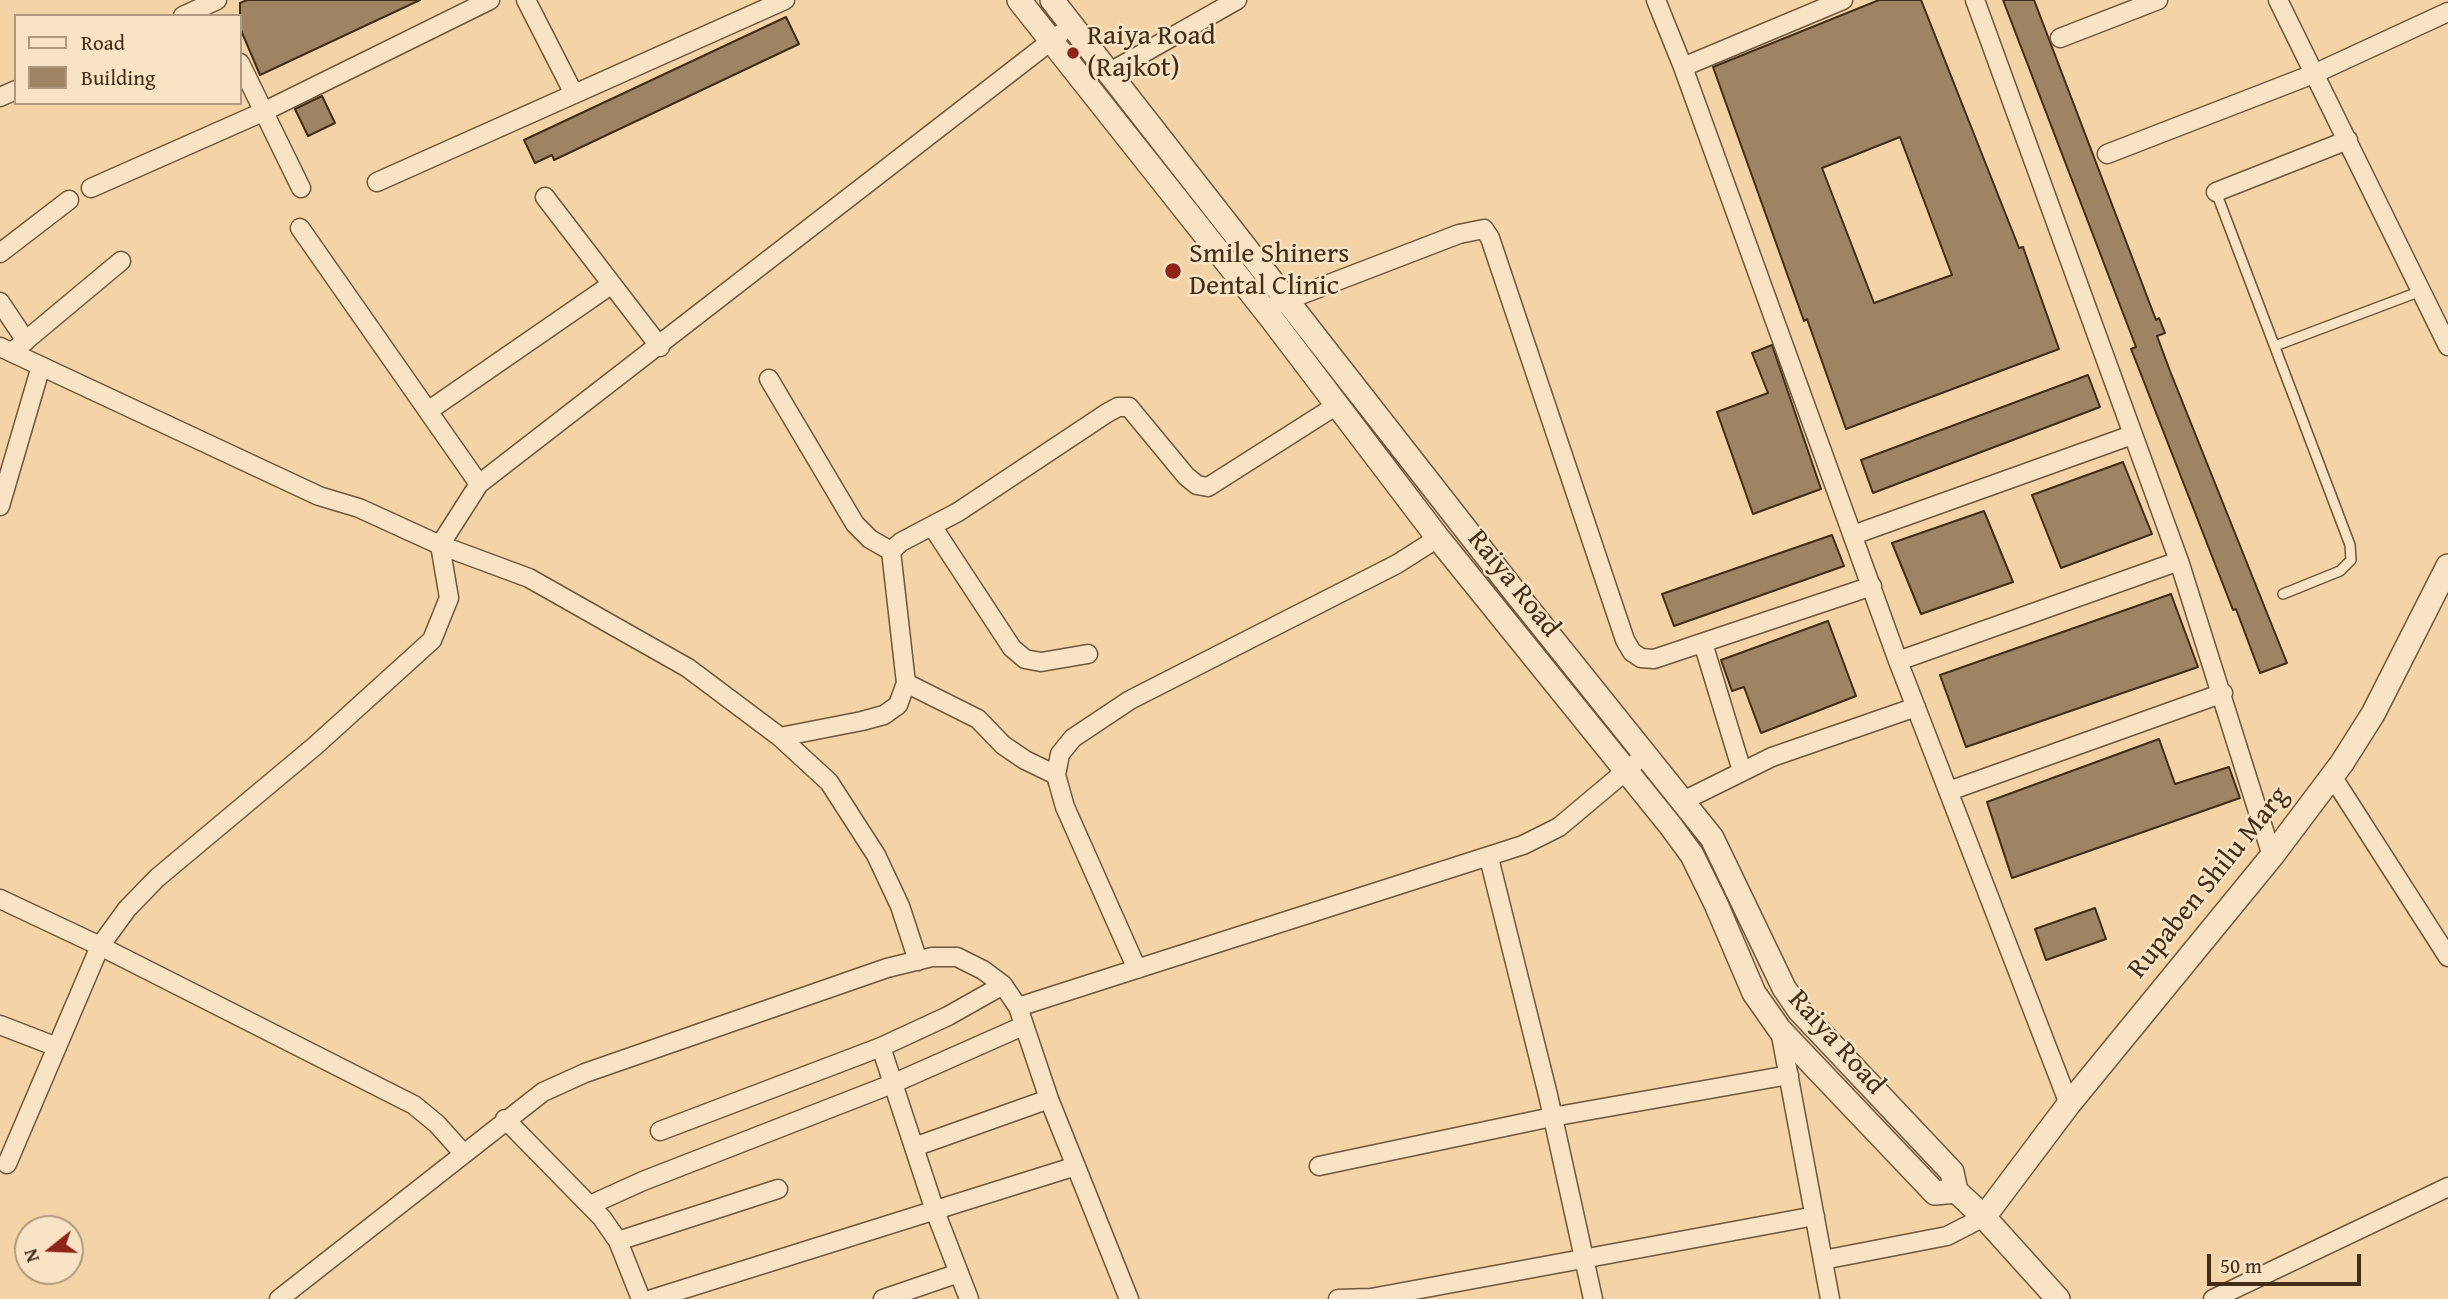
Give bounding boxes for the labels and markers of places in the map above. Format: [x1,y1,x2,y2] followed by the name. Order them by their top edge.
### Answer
[1087,20,1216,86] place label: Raiya Road (Rajkot)
[1065,45,1081,61] marker: Raiya Road (Rajkot)
[1189,238,1349,304] place label: Smile Shiners Dental Clinic
[1163,261,1183,281] marker: Smile Shiners Dental Clinic

